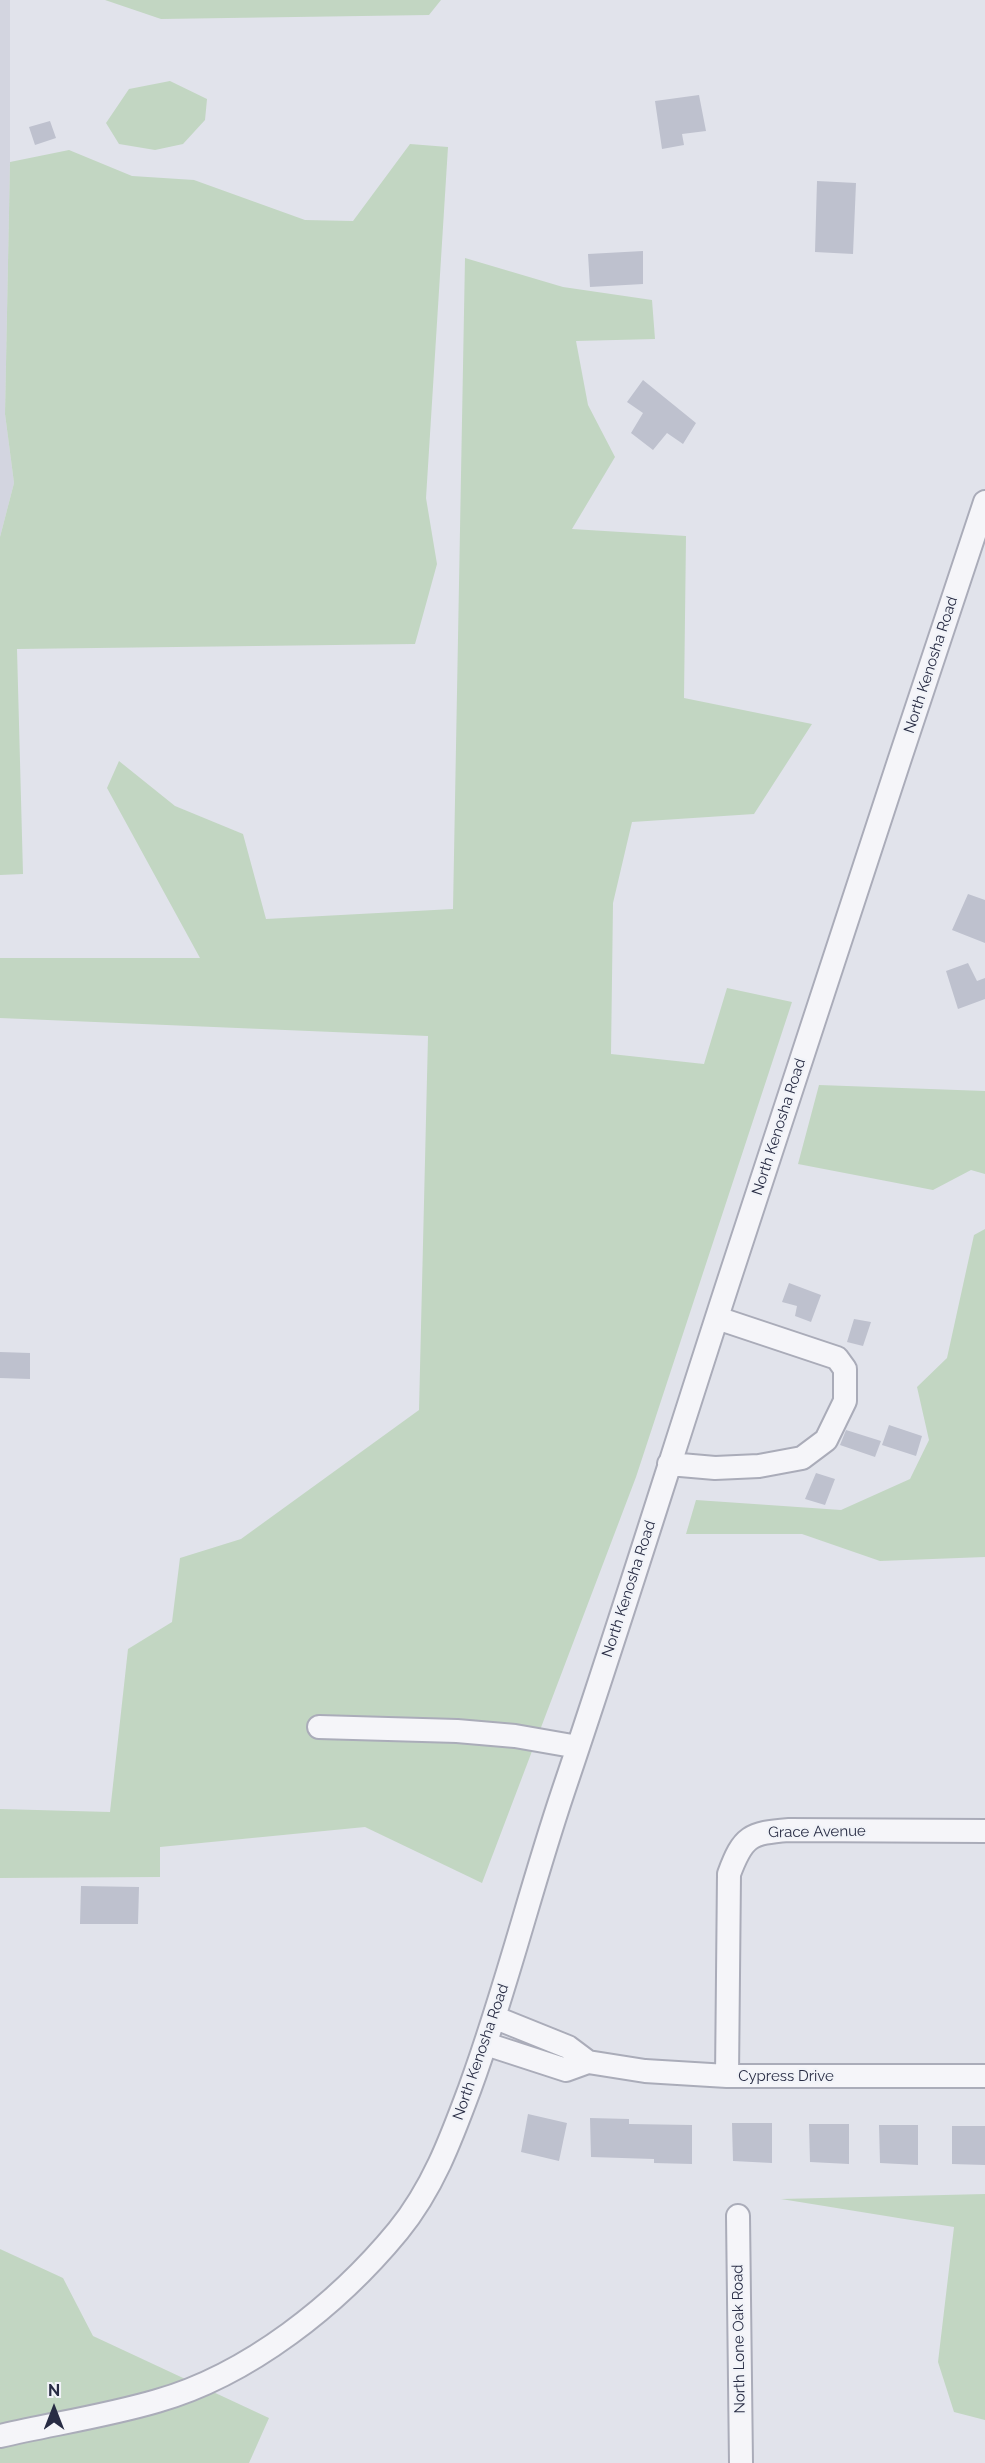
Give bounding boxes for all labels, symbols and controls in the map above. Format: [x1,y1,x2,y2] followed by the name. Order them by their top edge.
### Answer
[900,594,962,736] street label: North Kenosha Road
[748,1056,810,1198] street label: North Kenosha Road
[598,1518,660,1660] street label: North Kenosha Road
[768,1822,866,1842] street label: Grace Avenue
[449,1982,513,2122] street label: North Kenosha Road
[738,2067,834,2085] street label: Cypress Drive
[729,2264,749,2414] street label: North Lone Oak Road
[24,2379,84,2439] north arrow
[48,2381,60,2400] text: N

